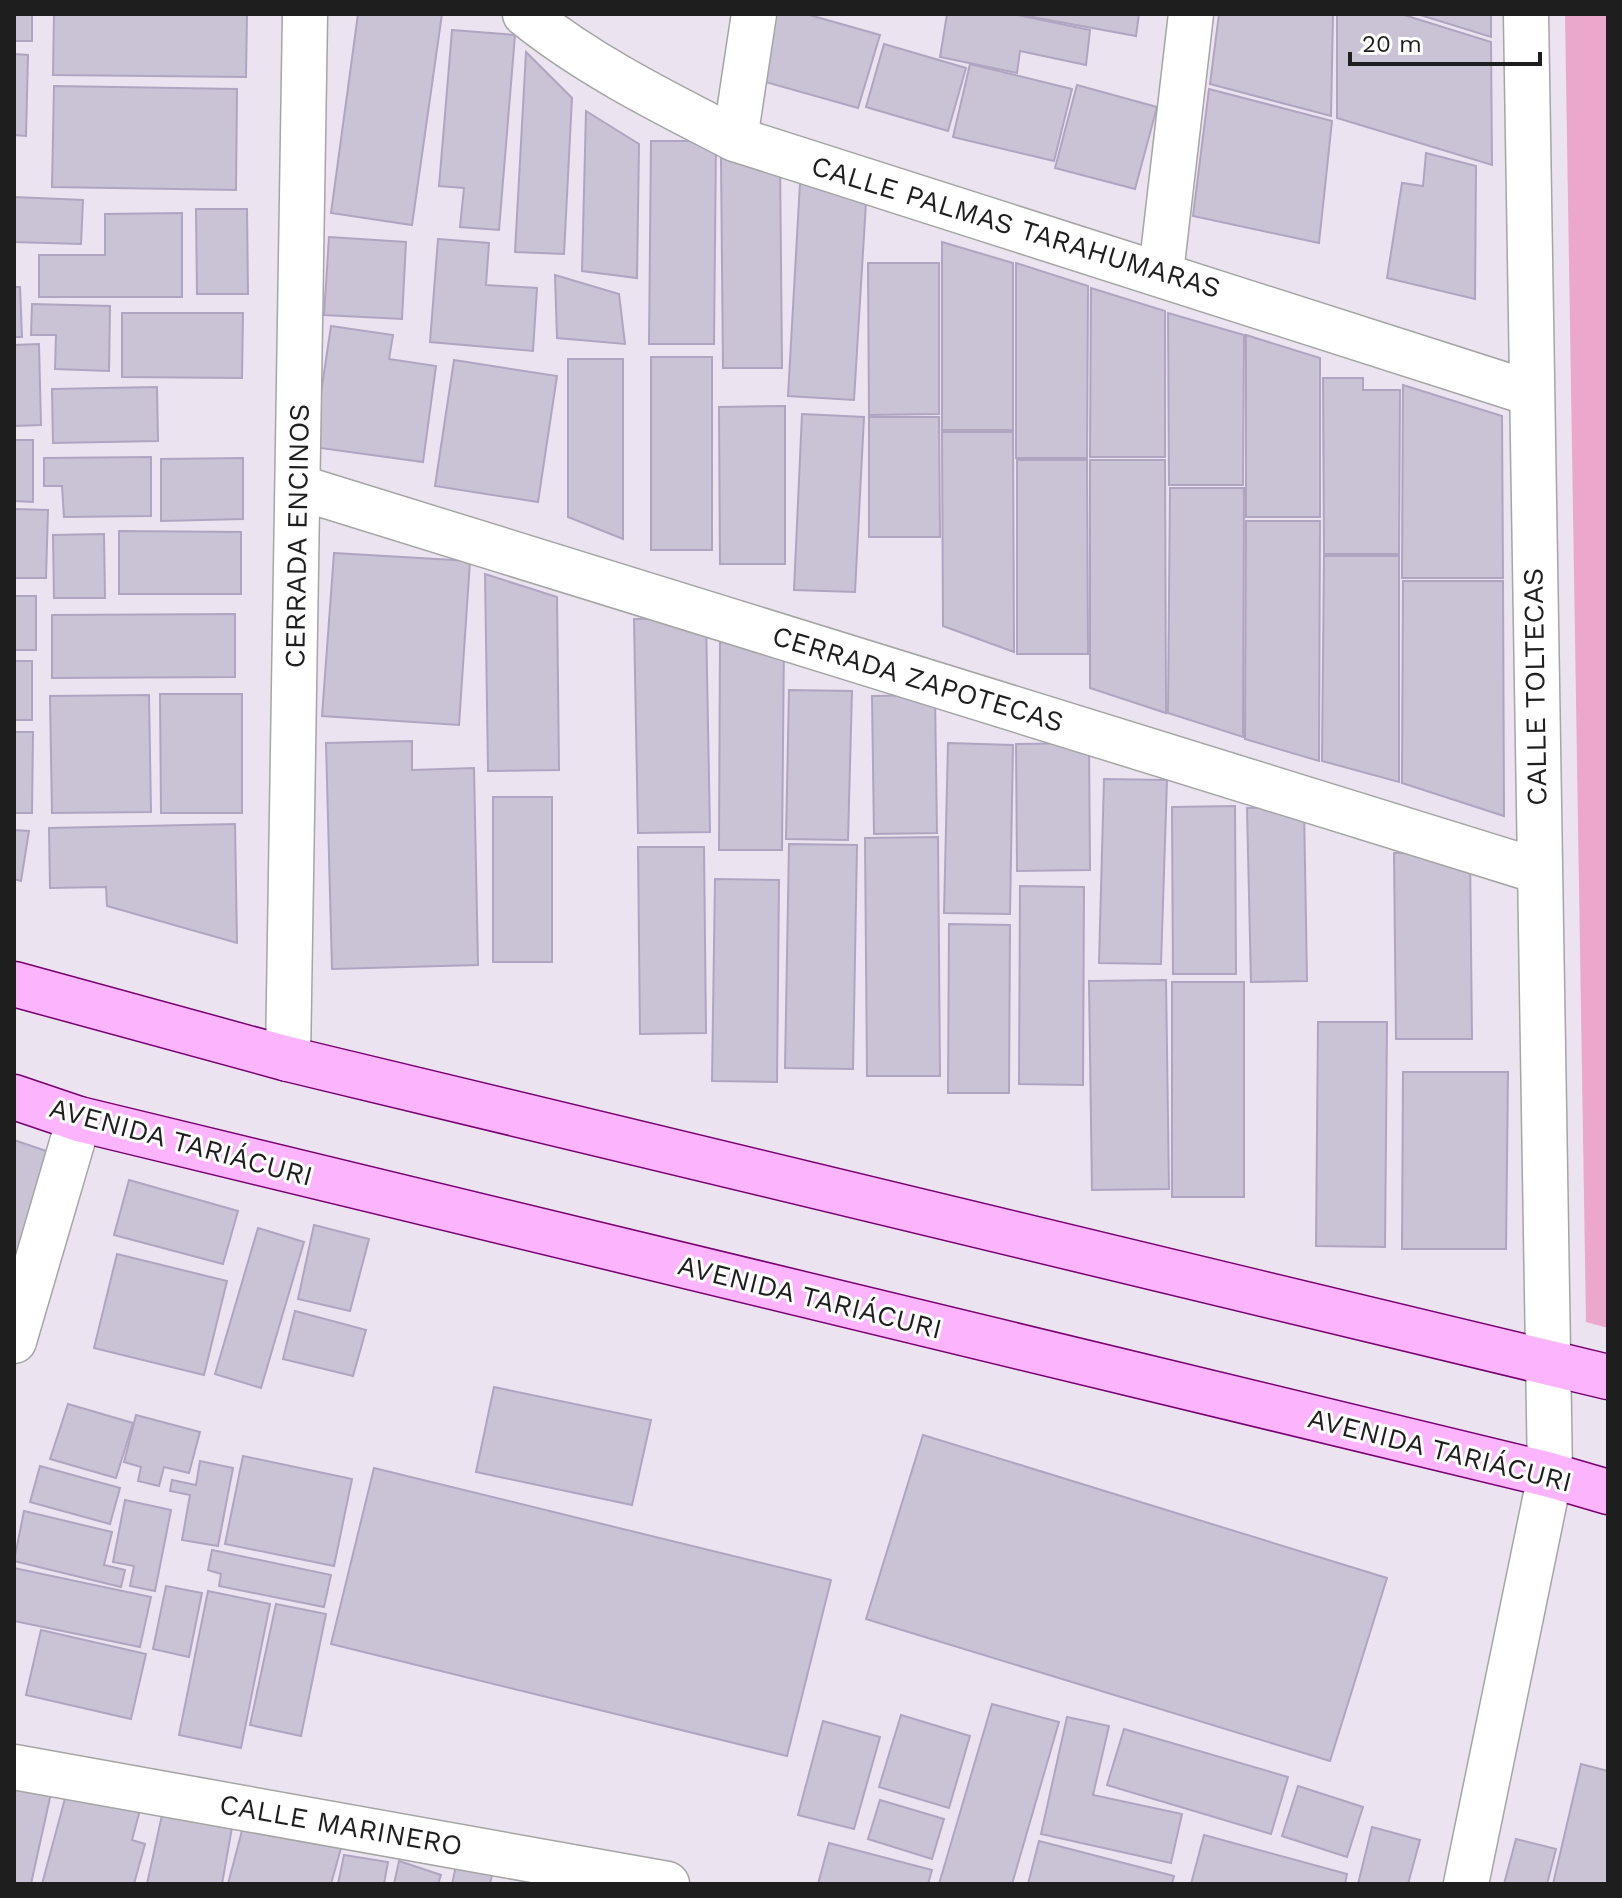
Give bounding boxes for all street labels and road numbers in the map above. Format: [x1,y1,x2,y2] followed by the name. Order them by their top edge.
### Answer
[807,149,1225,305] street label: CALLE PALMAS TARAHUMARAS
[278,403,316,669] street label: CERRADA ENCINOS
[1516,568,1554,806] street label: CALLE TOLTECAS
[768,619,1068,739] street label: CERRADA ZAPOTECAS
[46,1091,316,1193] street label: AVENIDA TARIÁCURI
[675,1248,945,1346] street label: AVENIDA TARIÁCURI
[1305,1401,1575,1499] street label: AVENIDA TARIÁCURI
[217,1787,465,1863] street label: CALLE MARINERO

